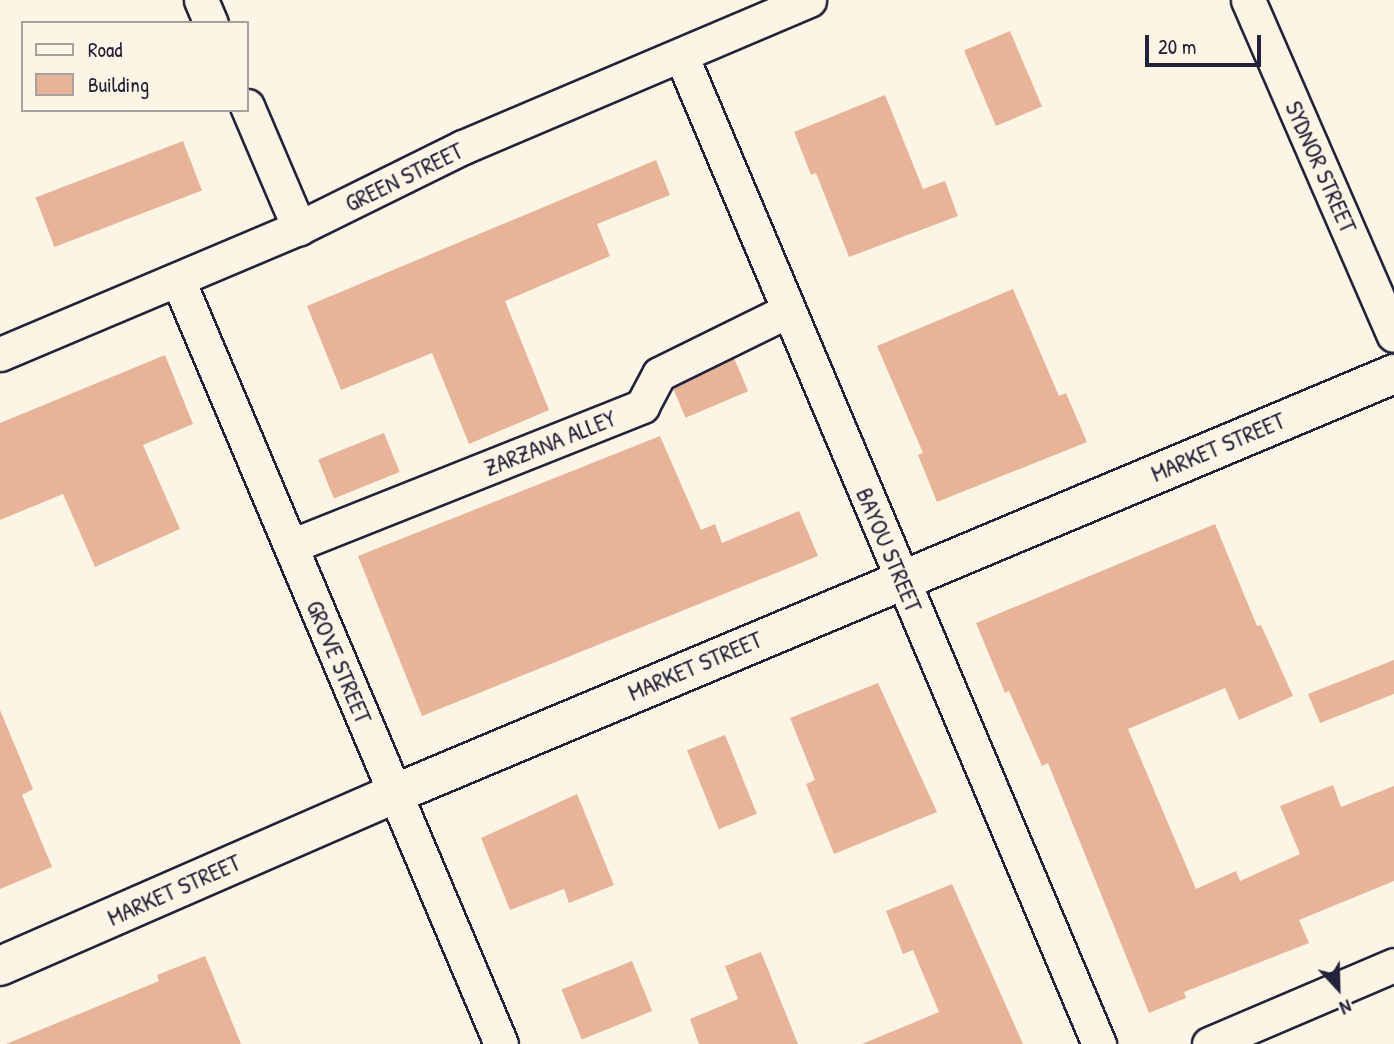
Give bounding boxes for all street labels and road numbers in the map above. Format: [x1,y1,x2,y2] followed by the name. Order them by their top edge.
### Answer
[1279,97,1363,237] street label: SYDNOR STREET
[340,136,468,218] street label: GREEN STREET
[480,404,620,482] street label: ZARZANA ALLEY
[1147,406,1289,488] street label: MARKET STREET
[850,484,928,616] street label: BAYOU STREET
[300,596,378,728] street label: GROVE STREET
[624,625,766,707] street label: MARKET STREET
[103,848,245,932] street label: MARKET STREET

